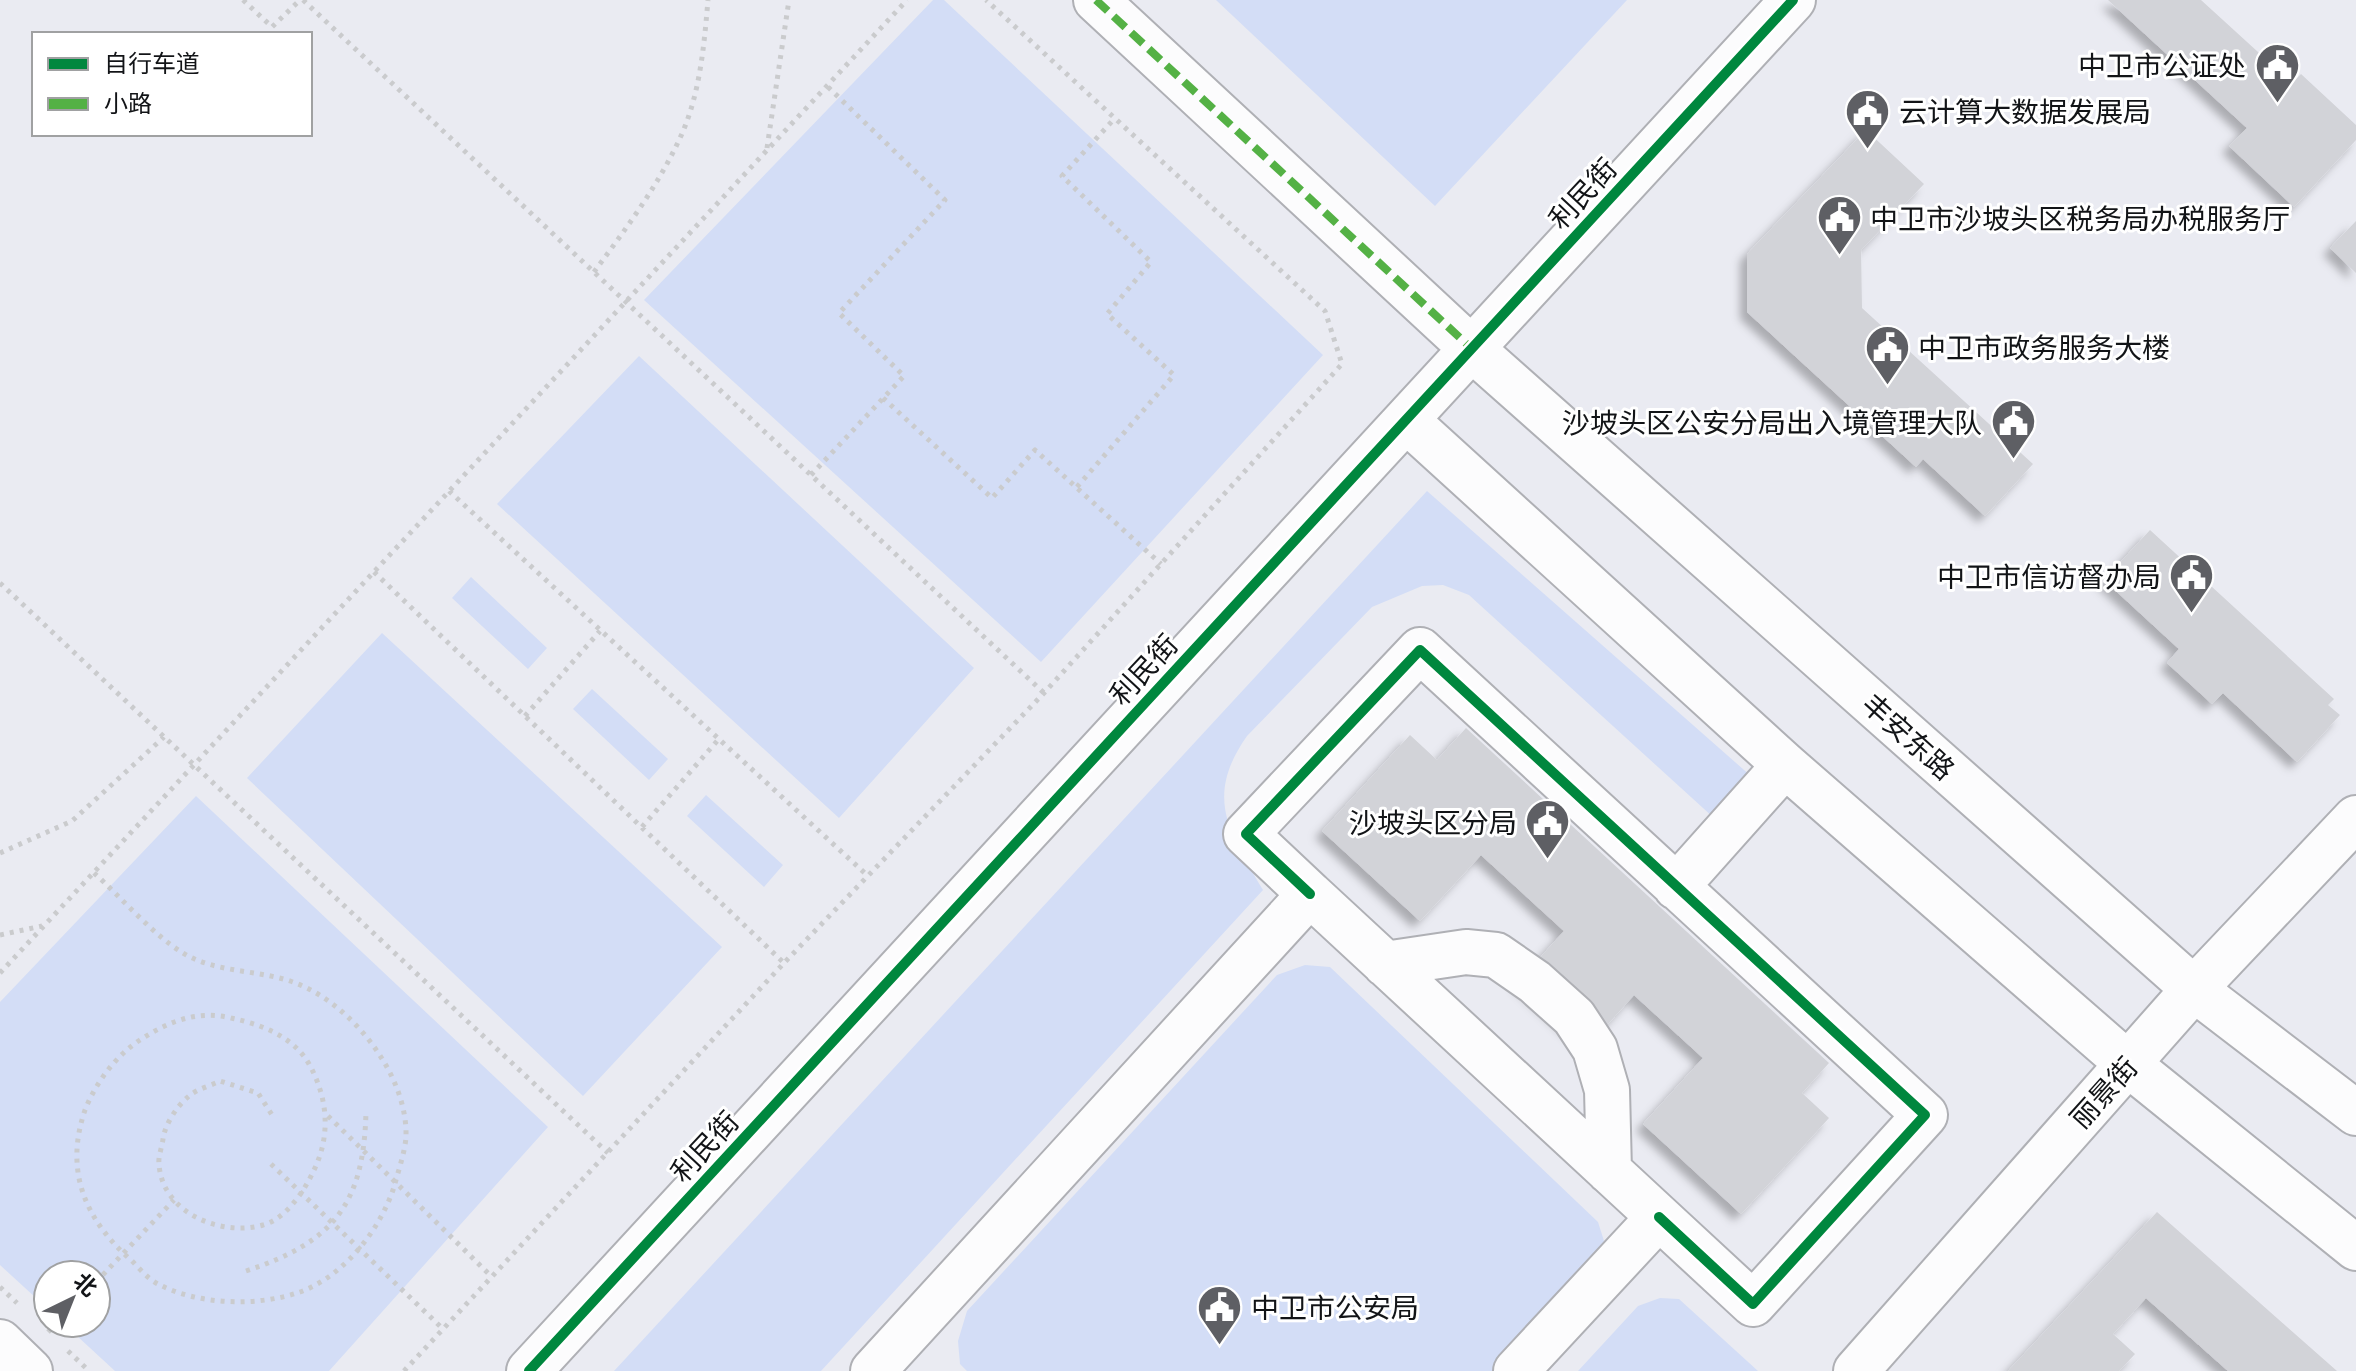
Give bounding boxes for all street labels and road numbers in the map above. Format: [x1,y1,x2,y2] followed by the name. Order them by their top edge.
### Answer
[1541,151,1623,235] street label: 利民街
[1102,627,1184,711] street label: 利民街
[1856,686,1962,786] street label: 丰安东路
[2062,1049,2144,1135] street label: 丽景街
[663,1104,745,1188] street label: 利民街

